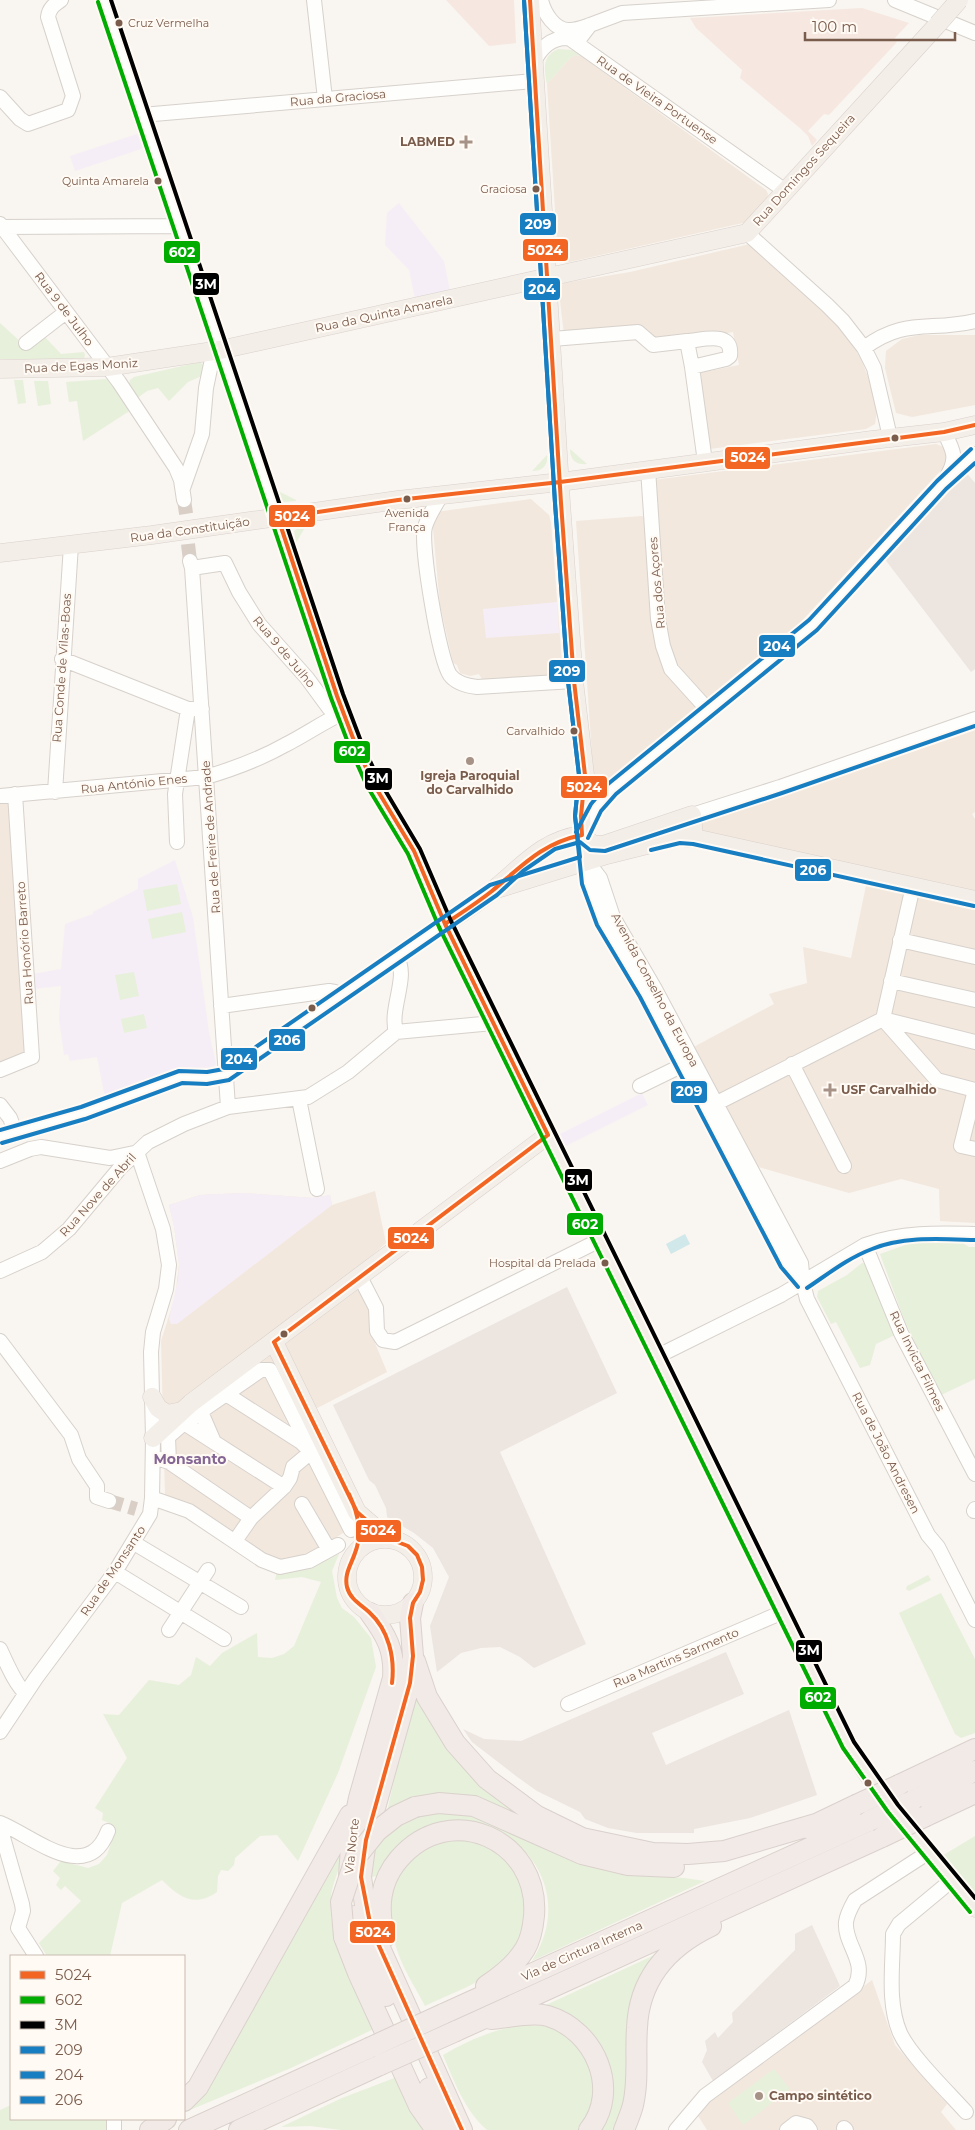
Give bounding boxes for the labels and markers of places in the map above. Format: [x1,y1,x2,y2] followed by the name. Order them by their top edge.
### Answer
[128,16,209,30] place label: Cruz Vermelha
[114,18,124,28] marker: Cruz Vermelha
[400,134,455,149] place label: LABMED
[459,135,473,149] marker: LABMED
[62,174,149,188] place label: Quinta Amarela
[153,176,163,186] marker: Quinta Amarela
[480,182,527,196] place label: Graciosa
[531,184,541,194] marker: Graciosa
[890,433,900,443] unlabelled marker
[402,494,412,504] marker: Avenida França
[385,506,429,534] place label: Avenida França
[506,724,565,738] place label: Carvalhido
[569,726,579,736] marker: Carvalhido
[464,755,476,767] marker: Igreja Paroquial do Carvalhido
[420,768,520,797] place label: Igreja Paroquial do Carvalhido
[307,1003,317,1013] unlabelled marker
[841,1082,937,1097] place label: USF Carvalhido
[823,1083,837,1097] marker: USF Carvalhido
[489,1256,596,1270] place label: Hospital da Prelada
[600,1258,610,1268] marker: Hospital da Prelada
[279,1329,289,1339] unlabelled marker
[863,1778,873,1788] unlabelled marker
[769,2088,872,2103] place label: Campo sintético
[753,2090,765,2102] marker: Campo sintético

